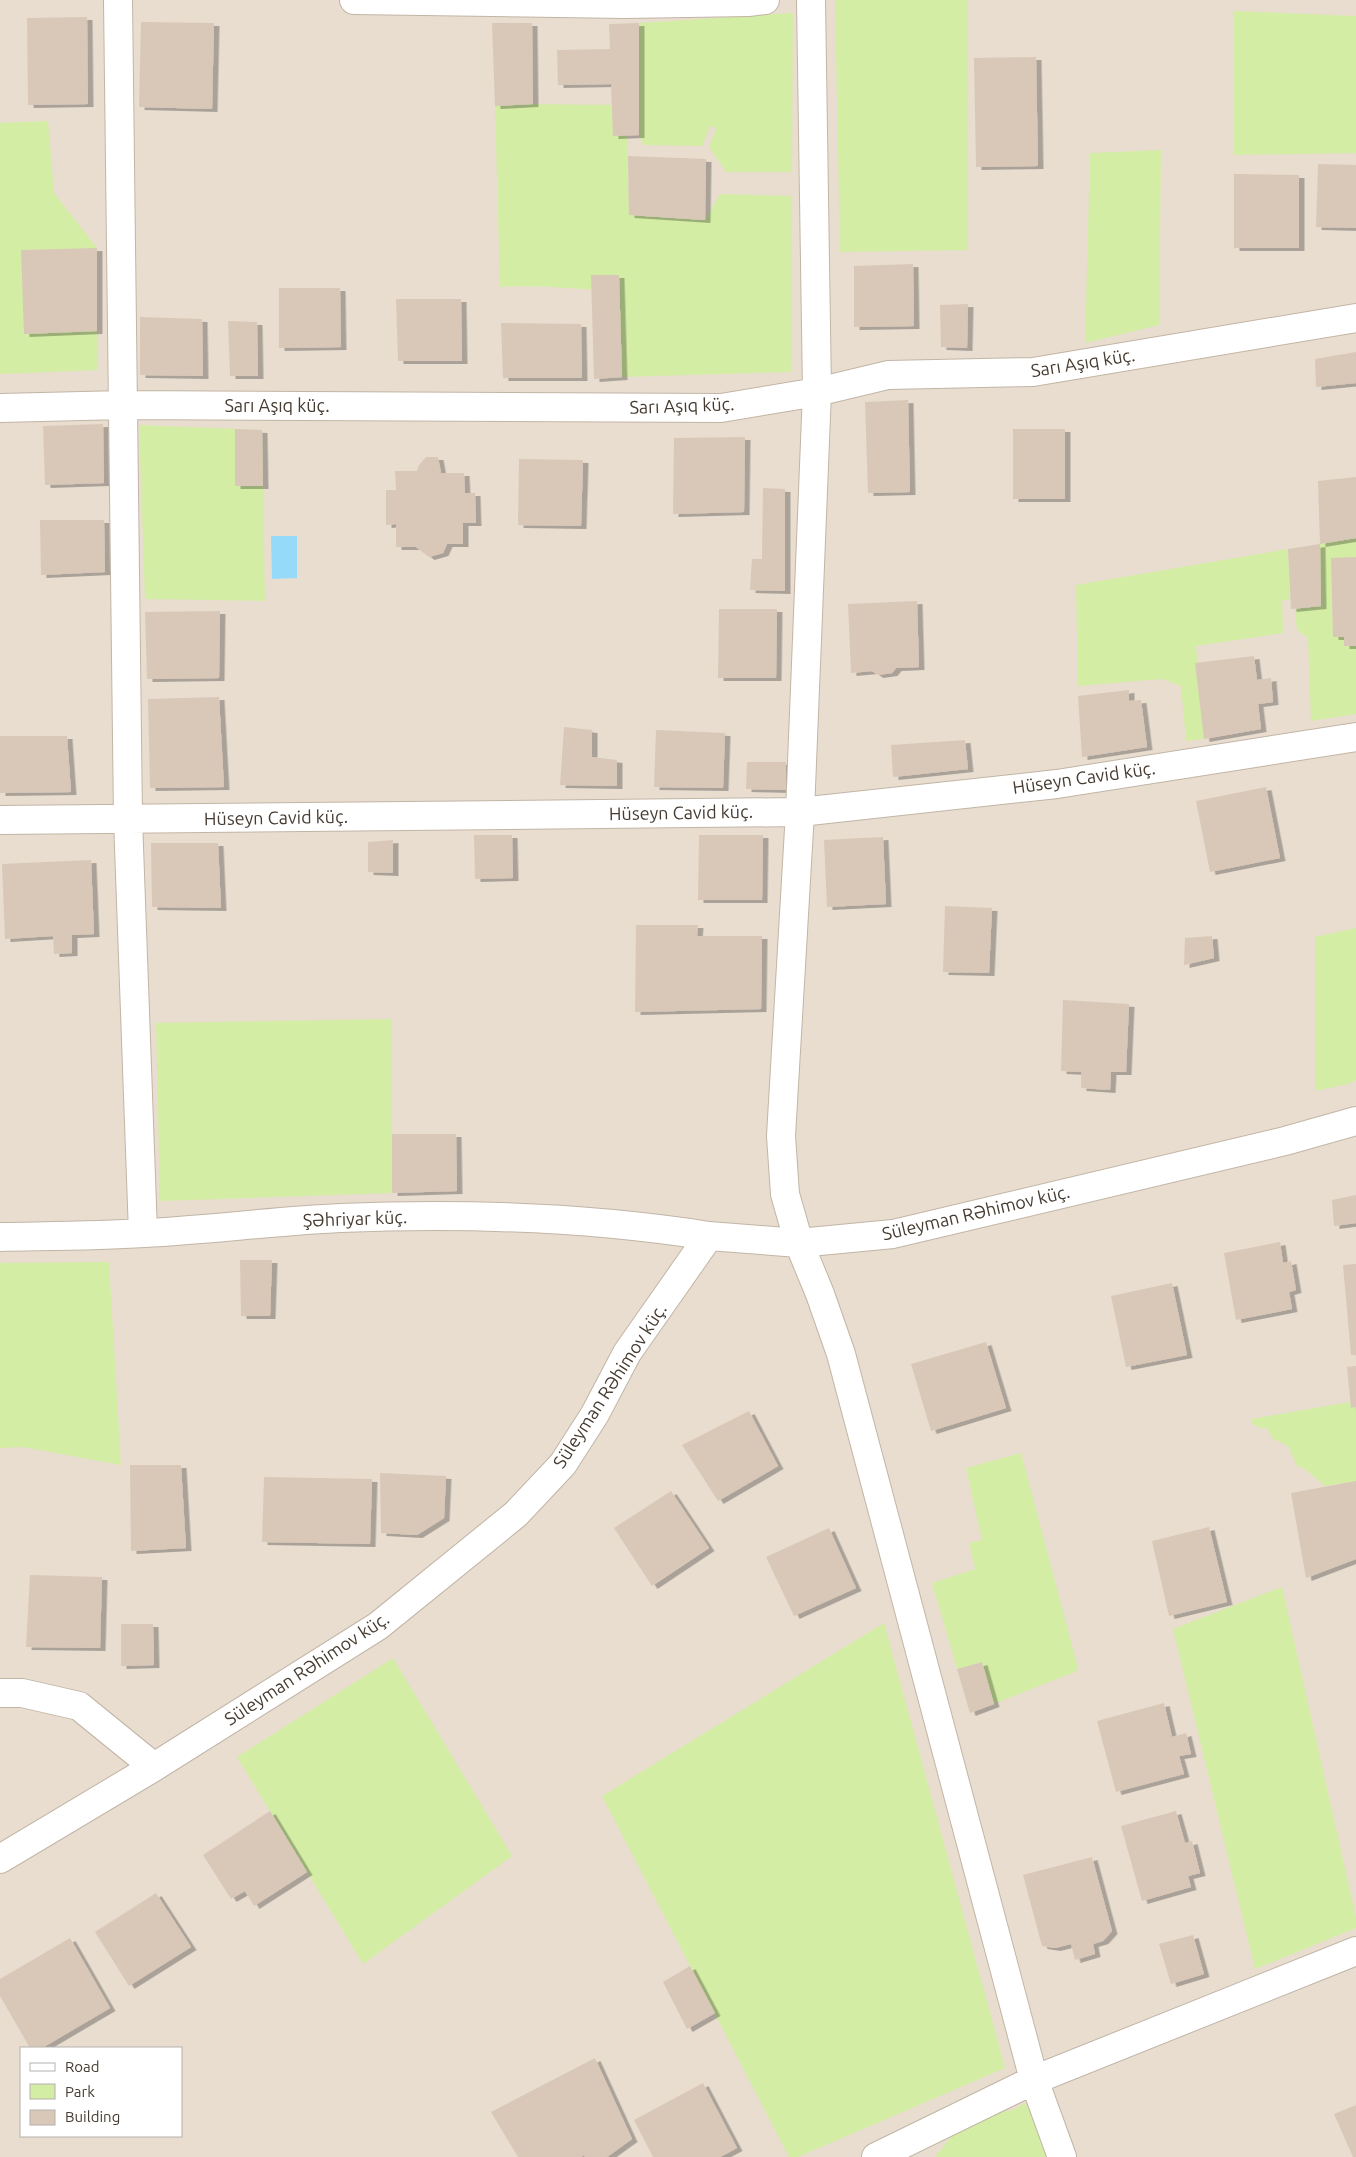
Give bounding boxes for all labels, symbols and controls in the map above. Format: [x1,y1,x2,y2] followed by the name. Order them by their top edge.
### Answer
[1029,344,1136,380] street label: Sarı Aşıq küç.
[629,393,735,417] street label: Sarı Aşıq küç.
[224,395,330,415] street label: Sarı Aşıq küç.
[1011,757,1157,797] street label: Hüseyn Cavid küç.
[609,801,753,823] street label: Hüseyn Cavid küç.
[204,806,348,828] street label: Hüseyn Cavid küç.
[880,1181,1072,1243] street label: Süleyman Rəhimov küç.
[302,1206,408,1230] street label: Şəhriyar küç.
[549,1300,670,1471] street label: Süleyman Rəhimov küç.
[221,1608,392,1729] street label: Süleyman Rəhimov küç.
[20,2047,182,2137] legend
[65,2058,100,2075] text: Road
[65,2083,95,2100] text: Park
[65,2108,120,2125] text: Building

